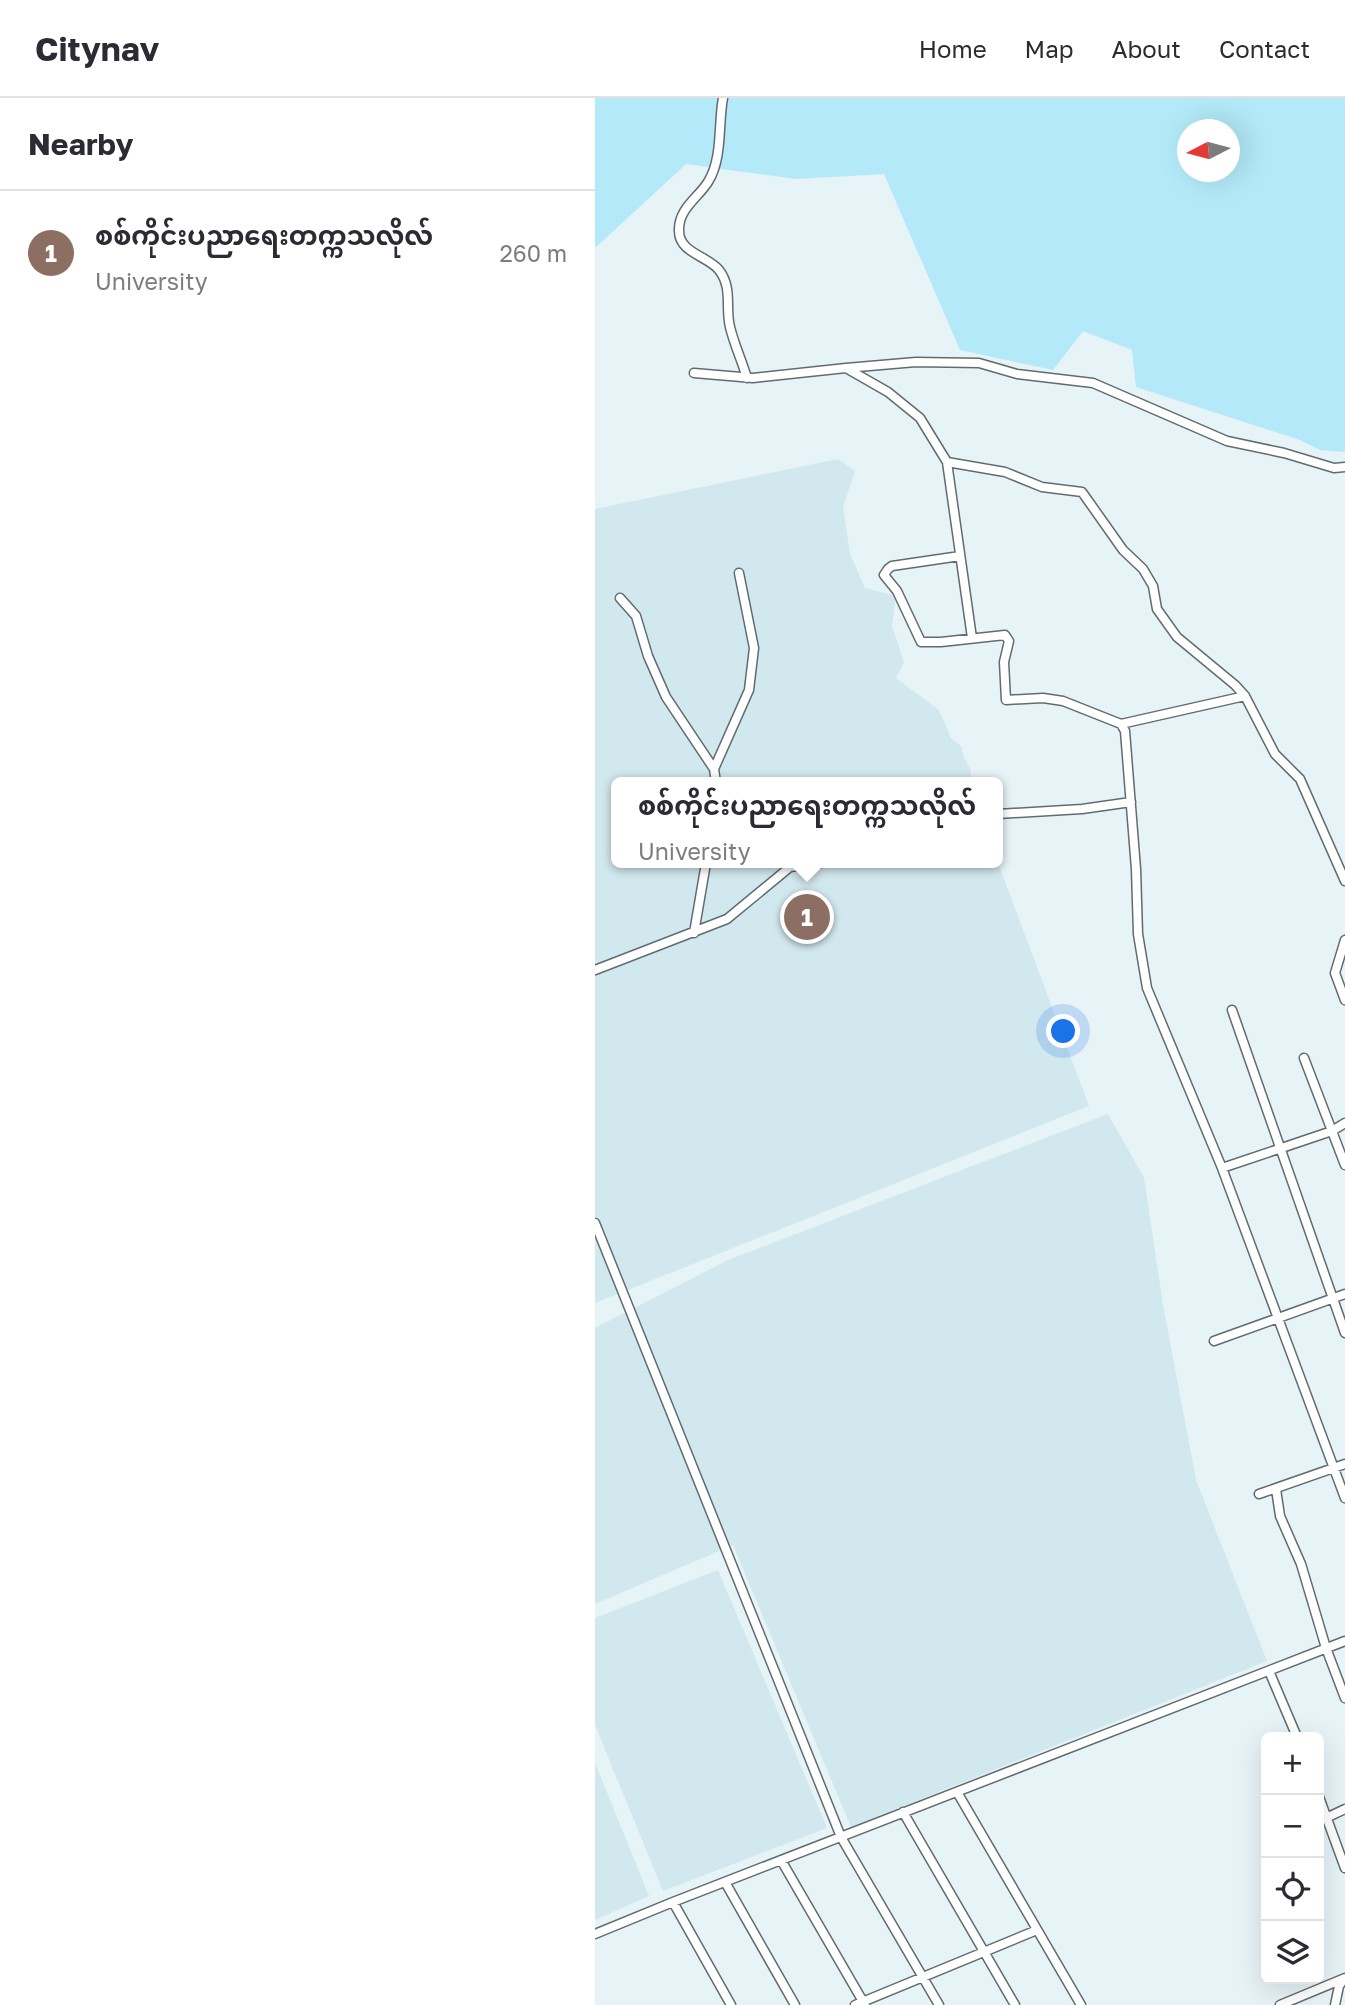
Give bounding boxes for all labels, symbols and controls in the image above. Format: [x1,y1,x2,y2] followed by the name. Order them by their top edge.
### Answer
[35,29,159,68] text: Citynav
[919,34,987,63] text: Home
[1025,34,1074,63] text: Map
[1112,34,1181,63] text: About
[1219,34,1310,63] text: Contact
[1177,119,1240,182] north arrow
[28,126,133,162] text: Nearby
[95,220,433,251] text: စစ်ကိုင်းပညာရေးတက္ကသလိုလ်
[45,239,57,267] text: 1
[499,239,567,267] text: 260 m
[95,267,208,295] text: University
[611,777,1003,868] popup
[638,790,976,821] text: စစ်ကိုင်းပညာရေးတက္ကသလိုလ်
[638,837,751,865] text: University
[784,891,830,943] pin: 1
[1046,1014,1080,1048] your location
[1261,1732,1324,1984] map controls
[1261,1732,1324,1795] button: +
[1261,1795,1324,1858] button: −
[1261,1858,1324,1921] button: locate
[1261,1921,1324,1984] button: layers

